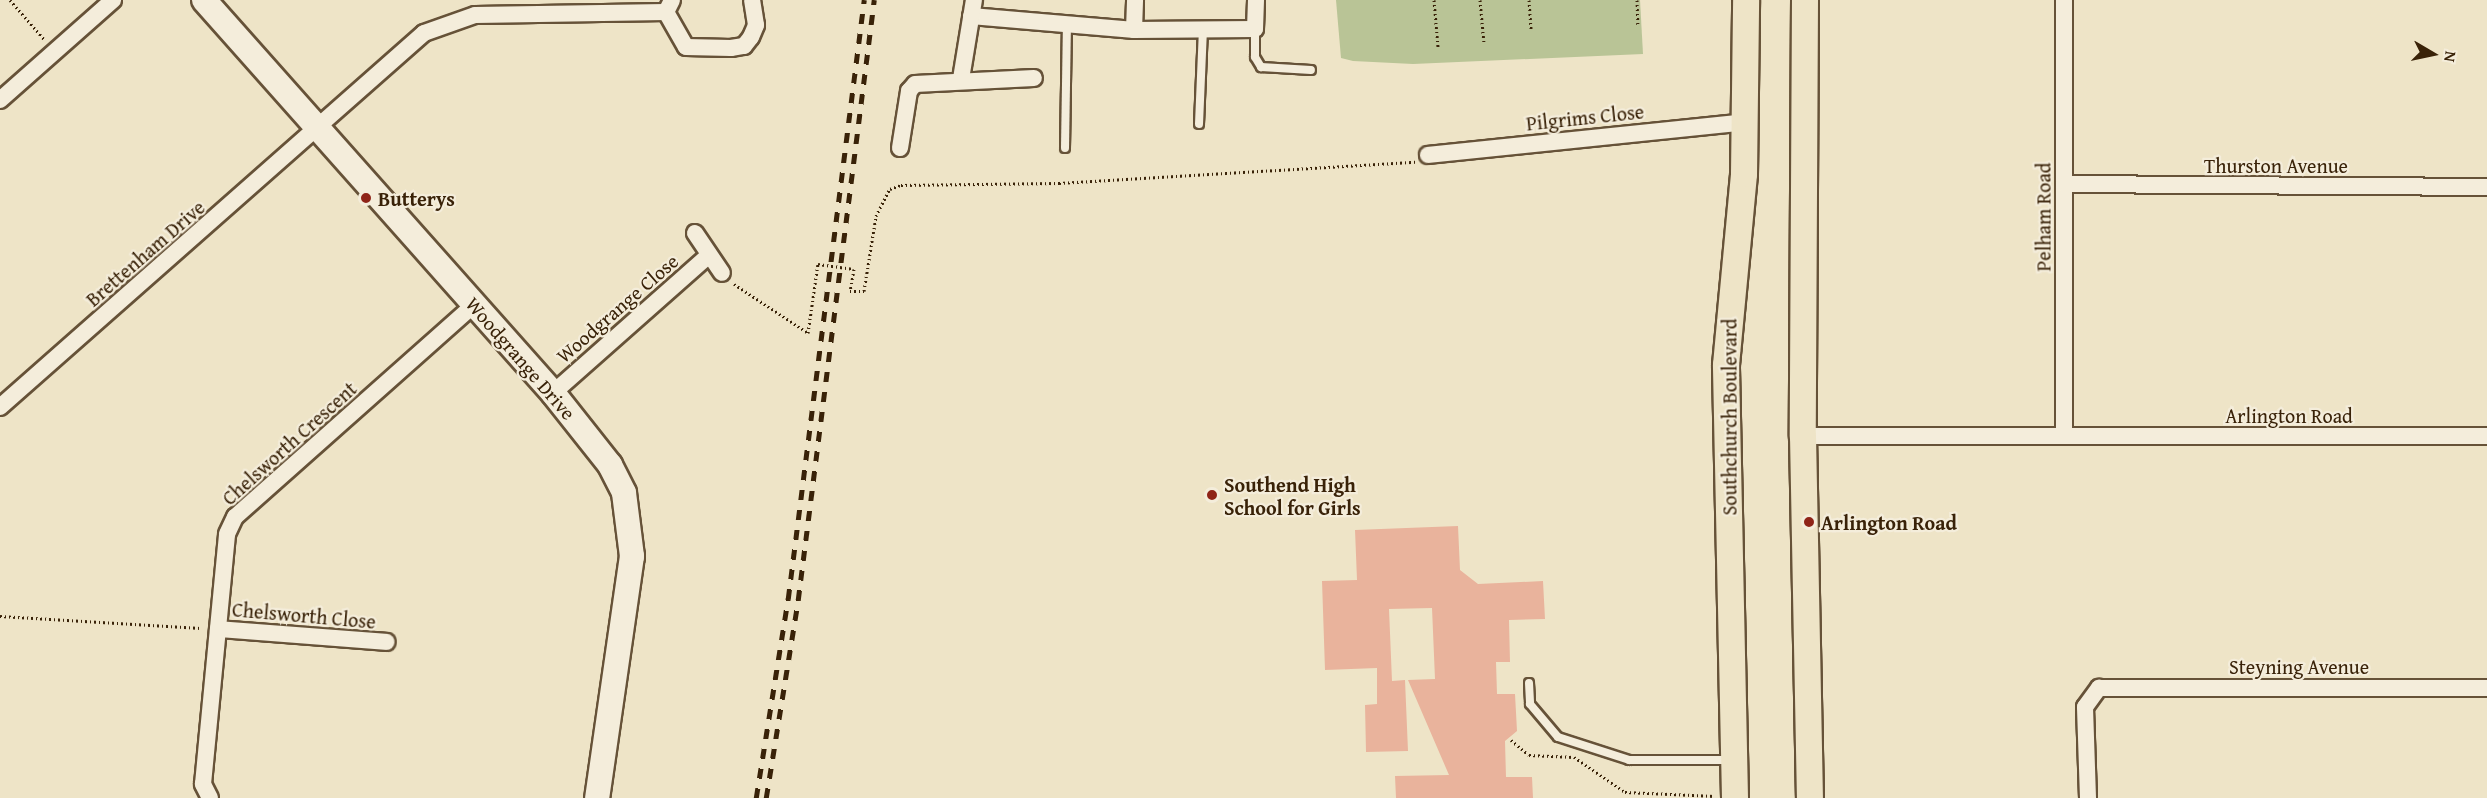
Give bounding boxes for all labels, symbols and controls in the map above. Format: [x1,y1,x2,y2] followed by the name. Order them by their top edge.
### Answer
[2403,24,2463,84] north arrow
[2438,50,2463,64] text: N
[1525,99,1645,135] street label: Pilgrims Close
[2204,153,2348,177] street label: Thurston Avenue
[2031,162,2055,272] street label: Pelham Road
[378,186,455,210] place label: Butterys
[359,191,373,205] marker: Butterys
[81,195,209,311] street label: Brettenham Drive
[551,249,683,367] street label: Woodgrange Close
[461,292,581,424] street label: Woodgrange Drive
[1717,319,1741,515] street label: Southchurch Boulevard
[217,376,361,510] street label: Chelsworth Crescent
[2225,403,2353,427] street label: Arlington Road
[1224,472,1361,519] place label: Southend High School for Girls
[1205,488,1219,502] marker: Southend High School for Girls
[1821,510,1957,534] place label: Arlington Road
[1802,515,1816,529] marker: Arlington Road
[231,597,377,633] street label: Chelsworth Close
[2229,654,2369,678] street label: Steyning Avenue

